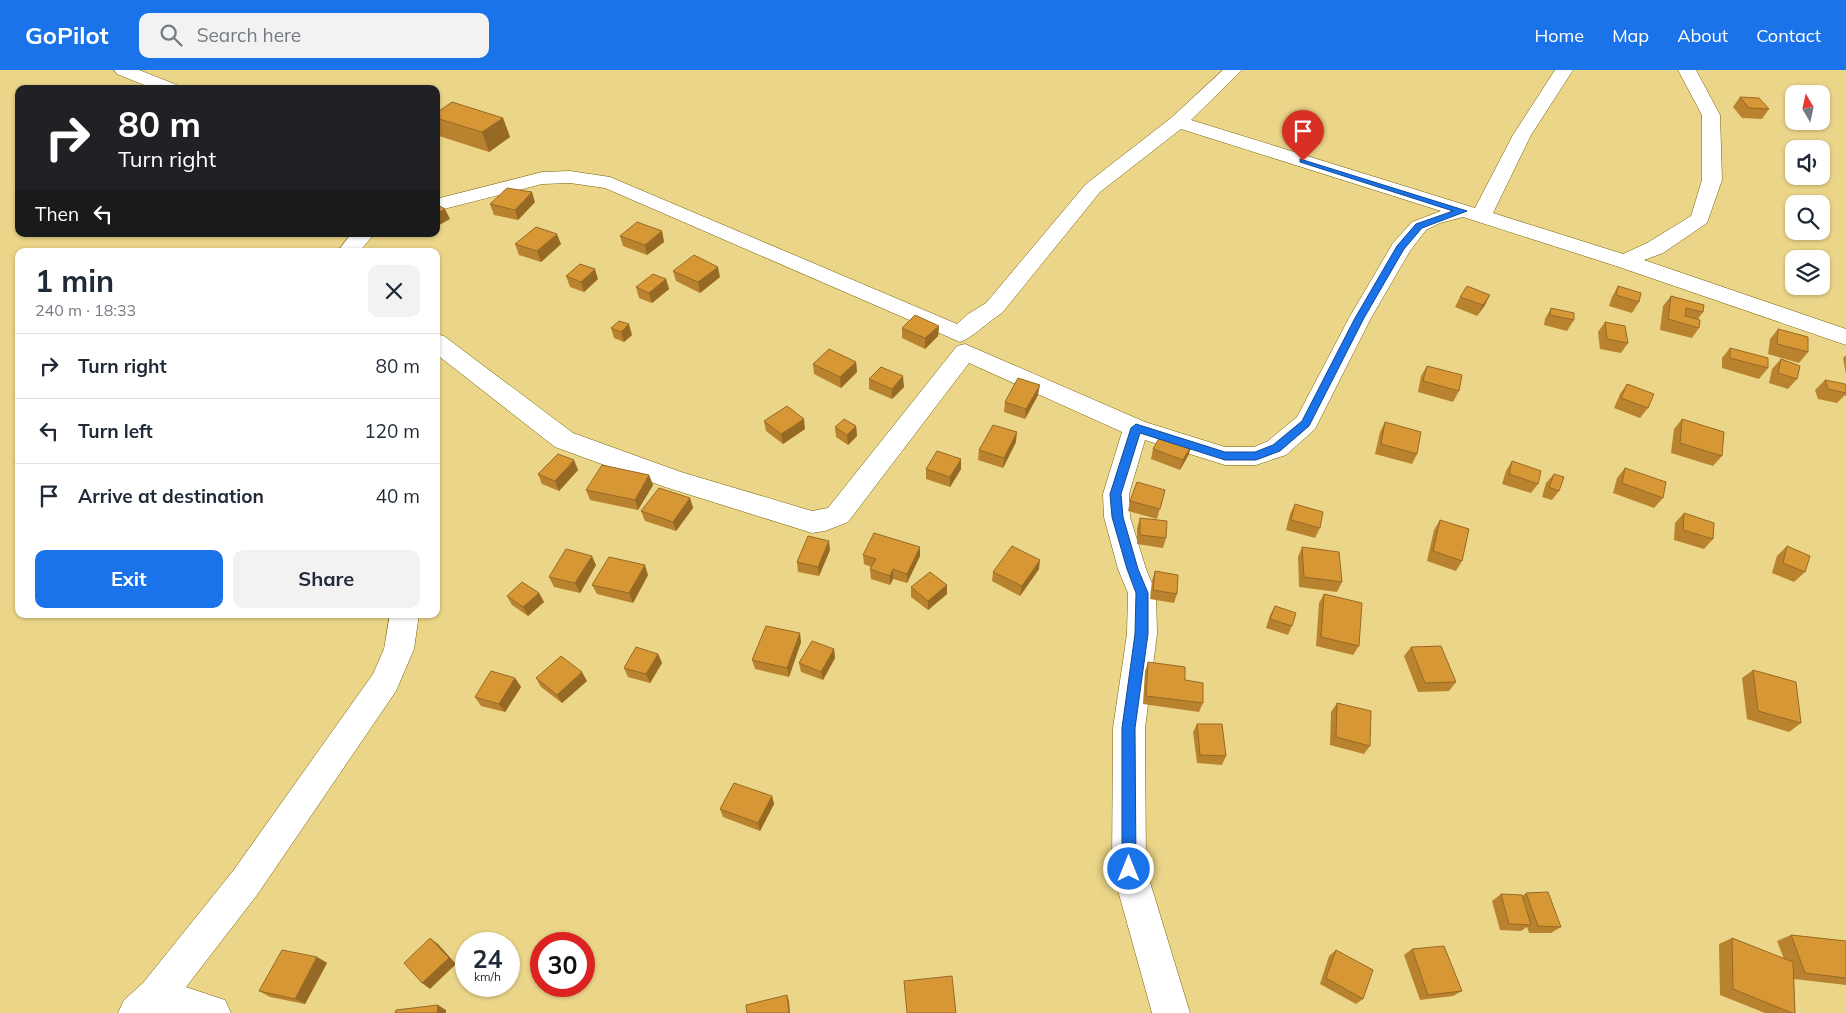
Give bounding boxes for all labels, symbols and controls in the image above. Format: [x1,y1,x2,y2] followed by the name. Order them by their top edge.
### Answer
[139,13,489,58] search box
[25,20,109,50] text: GoPilot
[157,21,185,49] icon: search
[197,23,301,47] text: Search here
[1534,24,1584,47] text: Home
[1612,24,1649,47] text: Map
[1677,24,1728,47] text: About
[1756,24,1821,47] text: Contact
[1785,85,1830,130] north arrow
[1785,85,1830,295] map controls
[118,102,201,146] text: 80 m
[35,105,100,170] icon: right
[1282,110,1324,161] pin
[1289,117,1317,145] icon: arrive
[1785,140,1830,185] button: sound
[118,145,216,173] text: Turn right
[1785,195,1830,240] button: search
[89,200,117,228] icon: left
[35,202,79,226] text: Then
[1785,250,1830,295] button: layers
[35,262,114,300] text: 1 min
[368,265,420,317] button: close
[35,300,136,320] text: 240 m · 18:33
[35,352,63,380] icon: right
[78,354,167,378] text: Turn right
[376,354,420,378] text: 80 m
[35,417,63,445] icon: left
[78,419,153,443] text: Turn left
[364,419,420,443] text: 120 m
[35,482,63,510] icon: arrive
[78,484,264,508] text: Arrive at destination
[376,484,420,508] text: 40 m
[35,550,223,608] button: Exit
[233,550,420,608] button: Share
[1102,842,1154,894] position arrow
[530,932,595,997] speed limit sign: 30
[472,943,503,974] text: 24
[474,969,501,984] text: km/h

